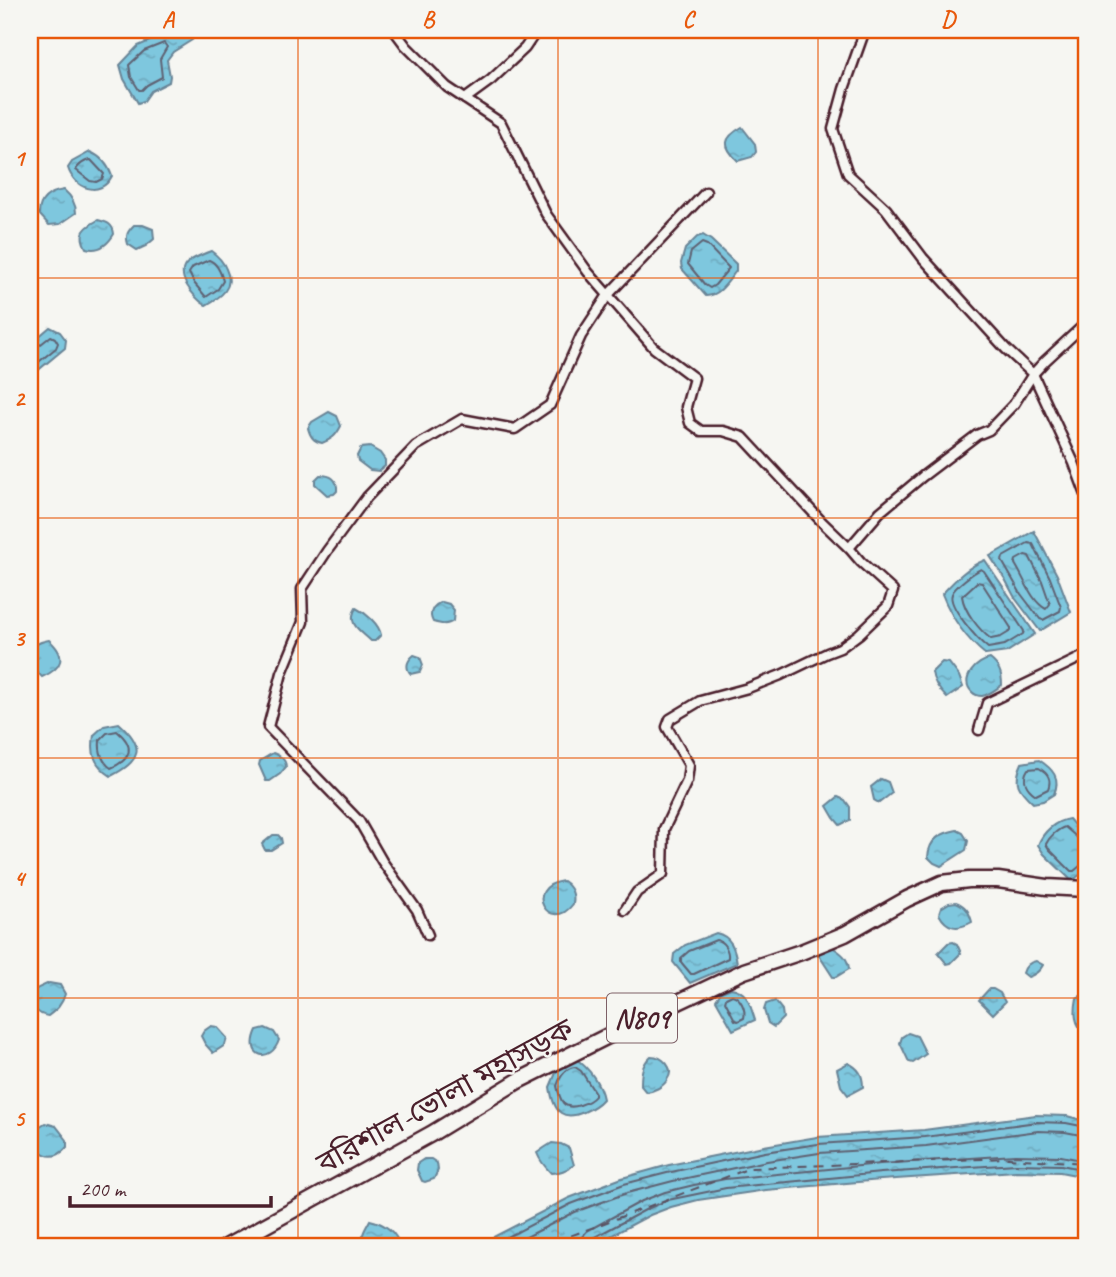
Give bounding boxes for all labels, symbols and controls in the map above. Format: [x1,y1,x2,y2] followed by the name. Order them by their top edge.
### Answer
[162,5,176,34] text: A
[422,5,436,34] text: B
[683,5,697,34] text: C
[941,5,957,34] text: D
[14,144,27,173] text: 1
[14,384,27,413] text: 2
[14,624,27,653] text: 3
[14,864,27,893] text: 4
[607,993,677,1042] road number: N809
[309,1009,581,1183] street label: বরিশাল-ভোলা মহাসড়ক
[14,1104,26,1133] text: 5
[70,1165,271,1209] scale bar
[80,1176,127,1202] text: 200 m

